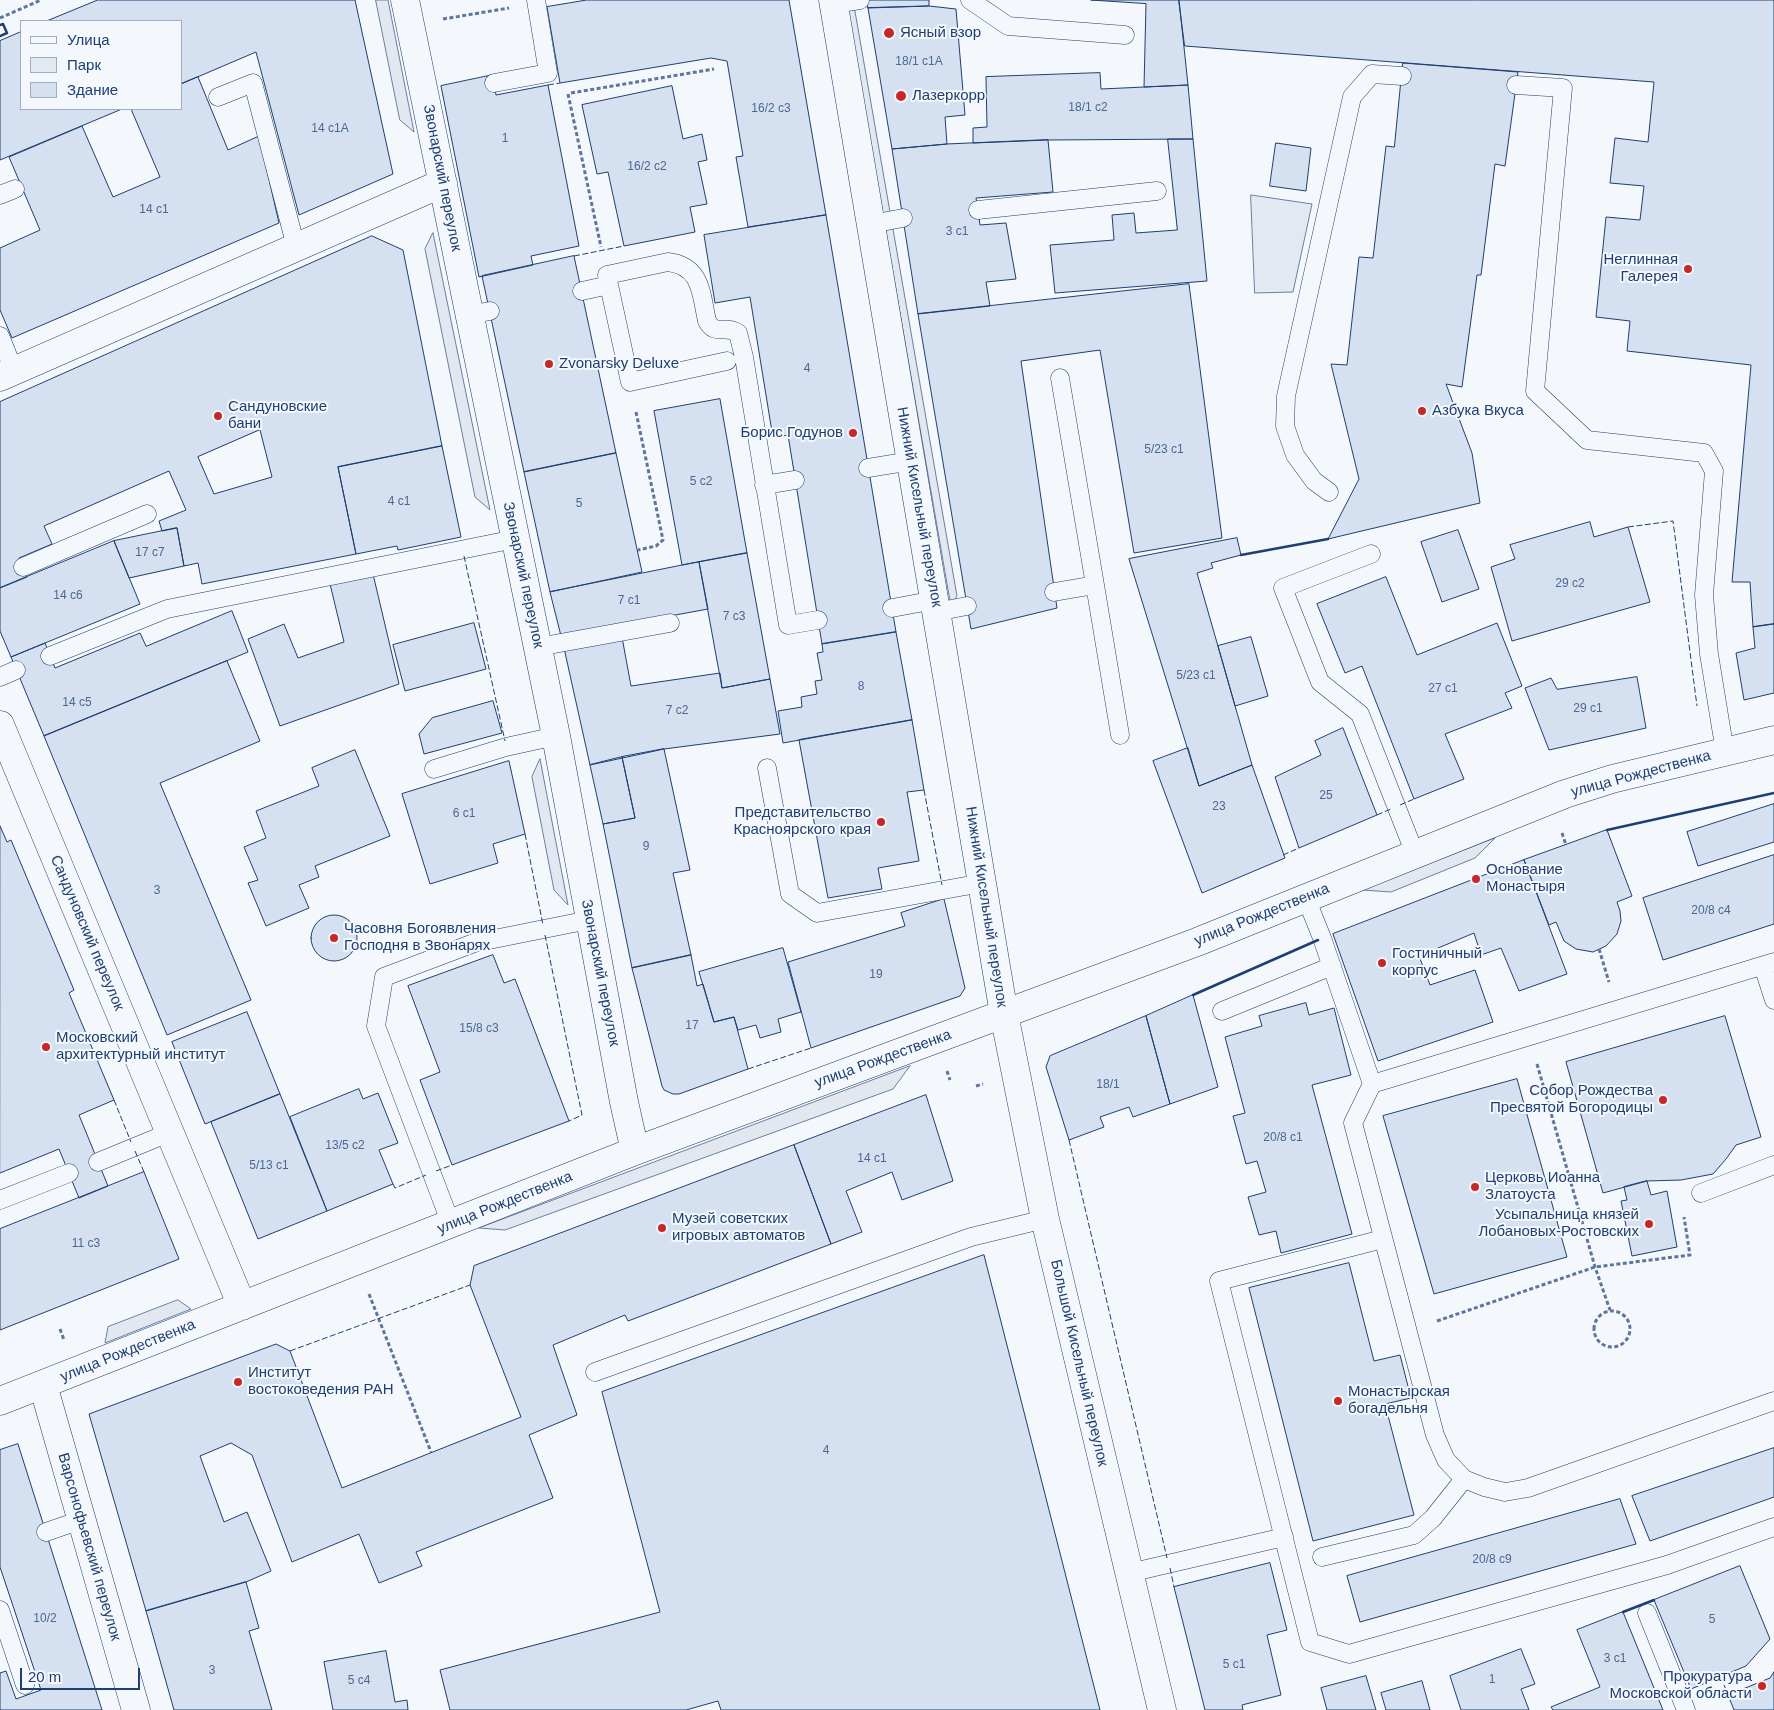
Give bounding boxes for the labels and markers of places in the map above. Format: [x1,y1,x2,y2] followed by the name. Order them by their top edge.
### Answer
[900,24,981,42] place label: Ясный взор
[882,26,896,40] marker: Ясный взор
[912,87,985,105] place label: Лазеркорр
[894,89,908,103] marker: Лазеркорр
[1604,251,1678,286] place label: Неглинная Галерея
[1682,263,1694,275] marker: Неглинная Галерея
[559,355,679,373] place label: Zvonarsky Deluxe
[543,358,555,370] marker: Zvonarsky Deluxe
[228,398,327,433] place label: Сандуновские бани
[1432,402,1524,420] place label: Азбука Вкуса
[1416,405,1428,417] marker: Азбука Вкуса
[212,410,224,422] marker: Сандуновские бани
[740,424,843,442] place label: Борис Годунов
[847,427,859,439] marker: Борис Годунов
[733,804,871,839] place label: Представительство Красноярского края
[875,816,887,828] marker: Представительство Красноярского края
[1486,861,1565,896] place label: Основание Монастыря
[1470,873,1482,885] marker: Основание Монастыря
[344,920,496,955] place label: Часовня Богоявления Господня в Звонарях
[328,932,340,944] marker: Часовня Богоявления Господня в Звонарях
[1392,945,1482,980] place label: Гостиничный корпус
[1376,957,1388,969] marker: Гостиничный корпус
[56,1029,225,1064] place label: Московский архитектурный институт
[40,1041,52,1053] marker: Московский архитектурный институт
[1490,1082,1653,1117] place label: Собор Рождества Пресвятой Богородицы
[1657,1094,1669,1106] marker: Собор Рождества Пресвятой Богородицы
[1485,1169,1600,1204] place label: Церковь Иоанна Златоуста
[1469,1181,1481,1193] marker: Церковь Иоанна Златоуста
[1478,1206,1639,1241] place label: Усыпальница князей Лобановых-Ростовских
[672,1210,805,1245] place label: Музей советских игровых автоматов
[1643,1218,1655,1230] marker: Усыпальница князей Лобановых-Ростовских
[656,1222,668,1234] marker: Музей советских игровых автоматов
[248,1364,393,1399] place label: Институт востоковедения РАН
[232,1376,244,1388] marker: Институт востоковедения РАН
[1348,1383,1450,1418] place label: Монастырская богадельня
[1332,1395,1344,1407] marker: Монастырская богадельня
[1609,1668,1752,1703] place label: Прокуратура Московской области
[1756,1680,1768,1692] marker: Прокуратура Московской области

